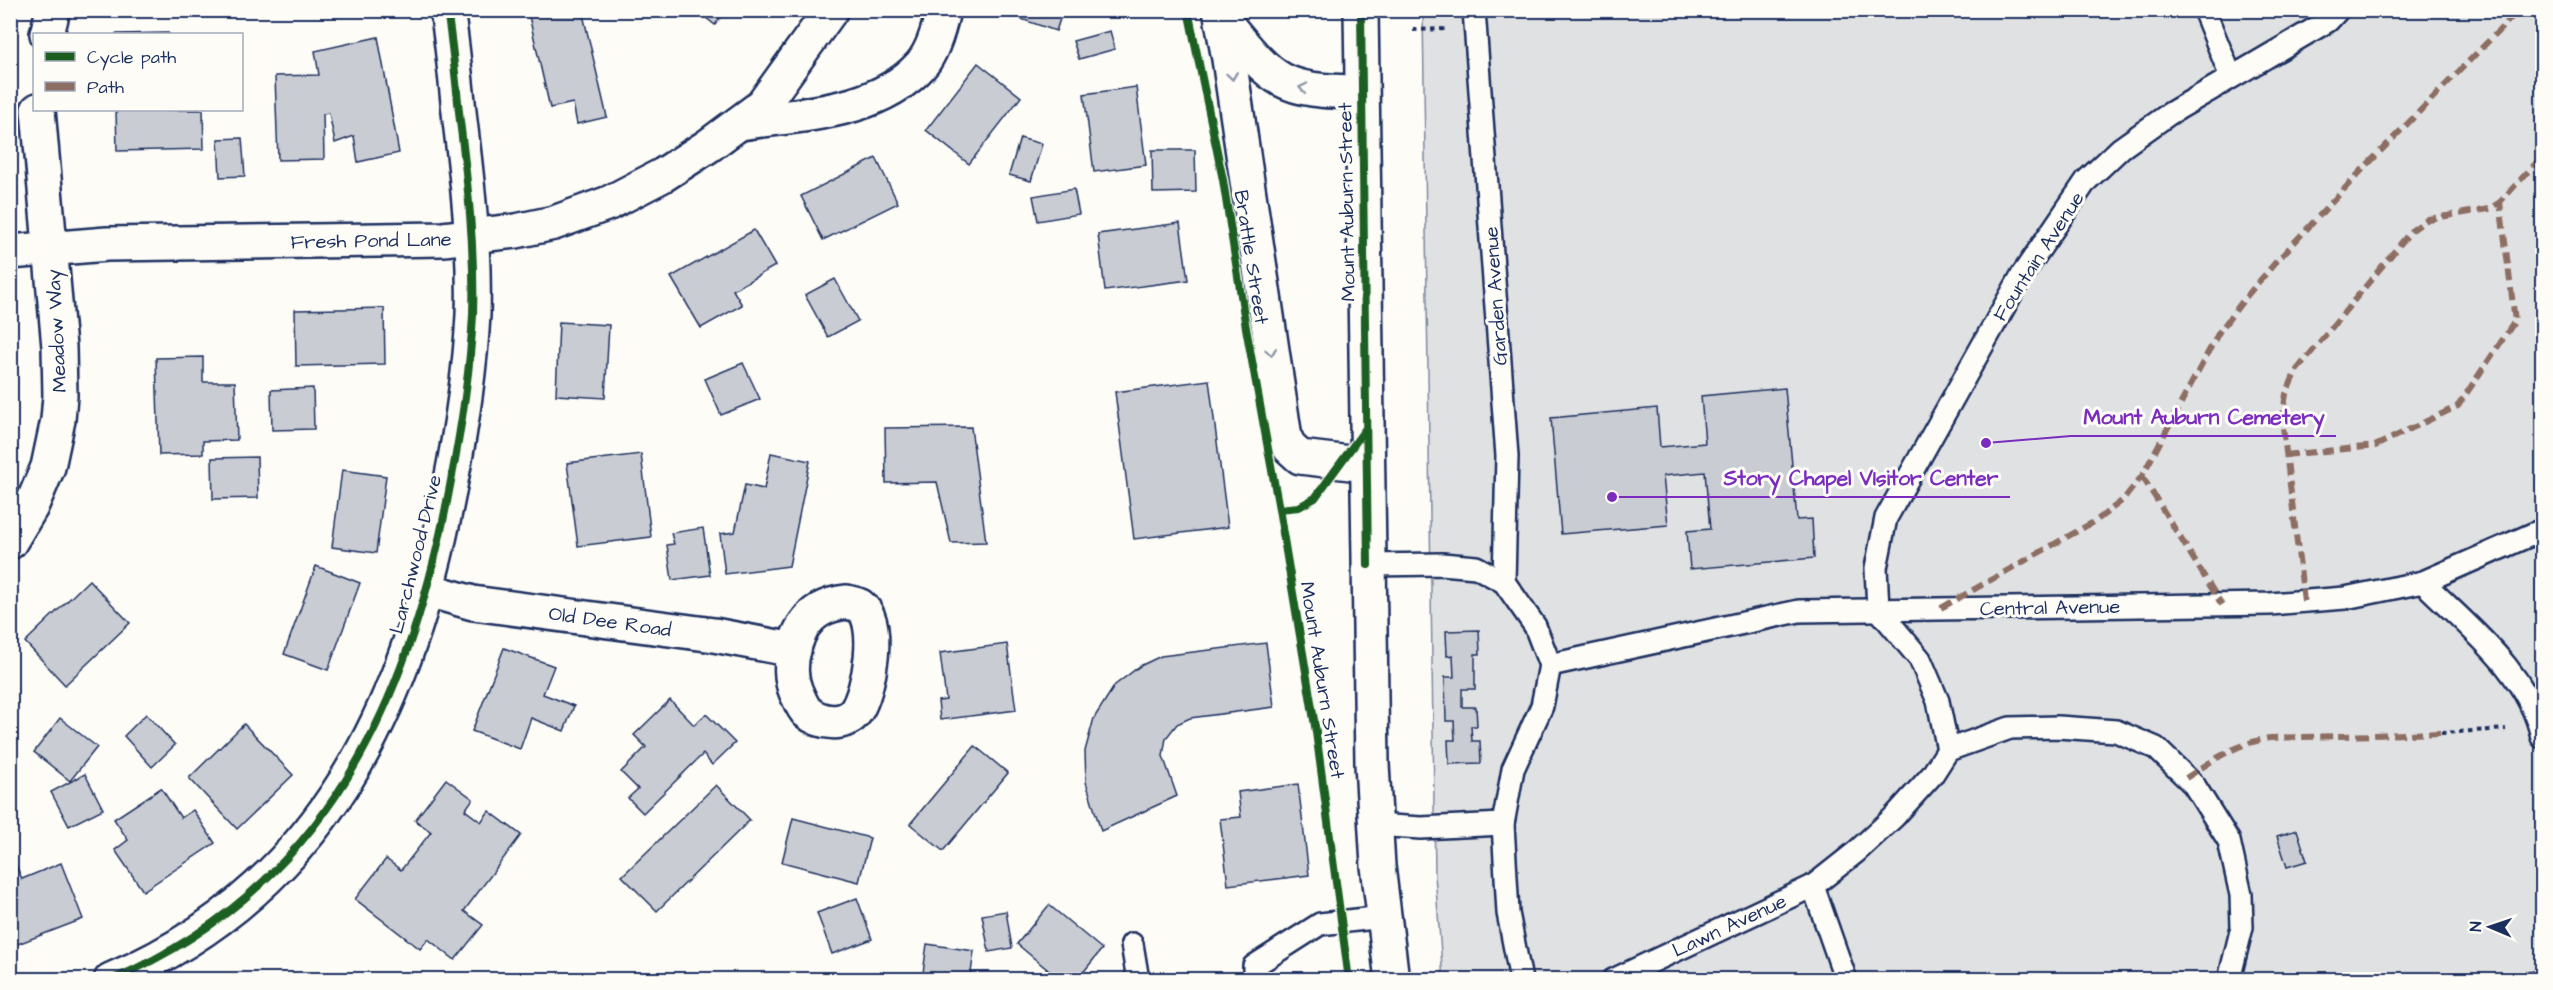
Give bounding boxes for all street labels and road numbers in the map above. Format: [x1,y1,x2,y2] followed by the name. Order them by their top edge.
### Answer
[1331,102,1363,302] street label: Mount Auburn Street
[1986,186,2091,327] street label: Fountain Avenue
[1227,188,1275,326] street label: Brattle Street
[1477,225,1515,366] street label: Garden Avenue
[290,226,452,256] street label: Fresh Pond Lane
[40,269,75,393] street label: Meadow Way
[383,472,449,637] street label: Larchwood Drive
[1293,580,1351,781] street label: Mount Auburn Street
[1980,593,2121,623] street label: Central Avenue
[547,600,673,644] street label: Old Dee Road
[1668,887,1791,965] street label: Lawn Avenue

